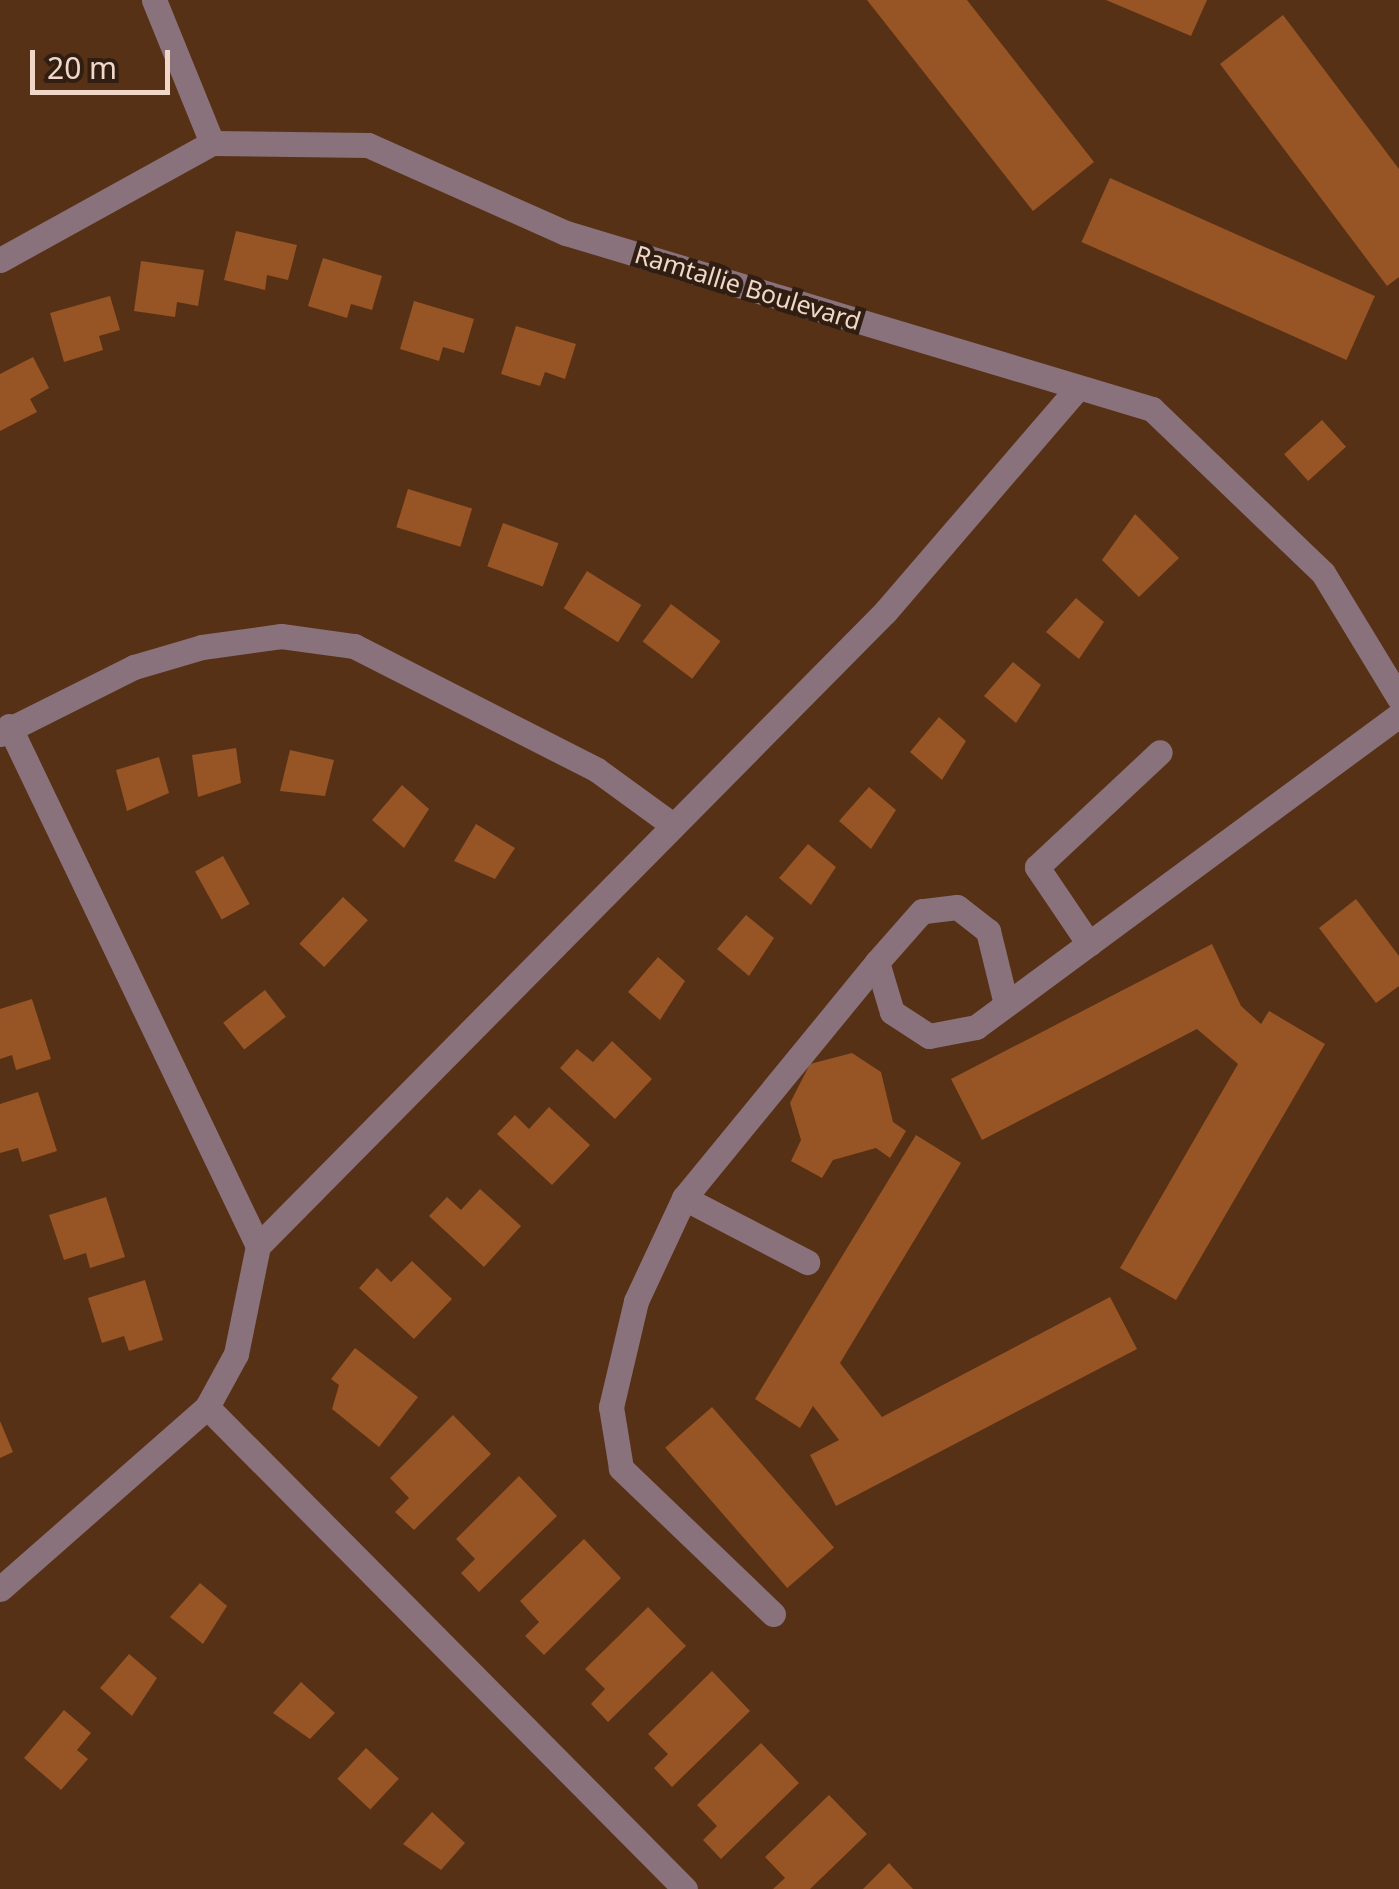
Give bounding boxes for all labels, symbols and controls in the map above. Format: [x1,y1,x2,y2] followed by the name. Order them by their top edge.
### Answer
[35,30,175,92] scale bar
[47,47,117,88] text: 20 m
[631,238,865,336] street label: Ramtallie Boulevard

